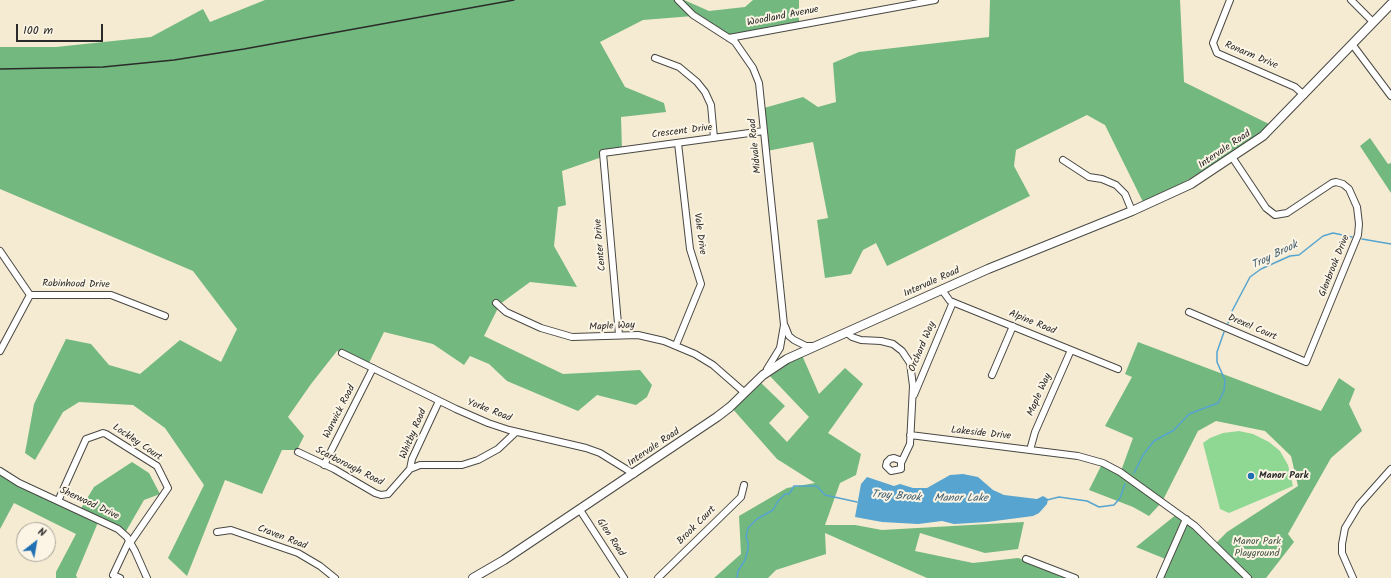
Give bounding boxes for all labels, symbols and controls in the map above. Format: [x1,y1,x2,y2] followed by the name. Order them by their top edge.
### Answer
[746,4,820,30] street label: Woodland Avenue
[18,16,105,42] scale bar
[23,21,53,40] text: 100 m
[1223,39,1279,73] street label: Ronarm Drive
[747,118,765,174] street label: Midvale Road
[651,122,713,142] street label: Crescent Drive
[1197,128,1253,172] street label: Intervale Road
[690,212,708,256] street label: Vale Drive
[593,218,609,272] street label: Center Drive
[1317,233,1353,299] street label: Glenbrook Drive
[1250,239,1300,273] water label: Troy Brook
[902,265,962,301] street label: Intervale Road
[42,278,110,292] street label: Robinhood Drive
[1007,308,1057,338] street label: Alpine Road
[1226,312,1278,344] street label: Drexel Court
[589,320,635,334] street label: Maple Way
[907,320,939,374] street label: Orchard Way
[1025,372,1055,418] street label: Maple Way
[321,383,359,441] street label: Warwick Road
[465,397,513,425] street label: Yorke Road
[398,407,430,461] street label: Whitby Road
[110,422,164,464] street label: Lockley Court
[950,425,1012,443] street label: Lakeside Drive
[626,426,682,470] street label: Intervale Road
[313,445,385,489] street label: Scarborough Road
[1259,470,1308,482] place label: Manor Park
[1246,471,1256,481] marker: Manor Park
[57,485,121,523] street label: Sherwood Drive
[871,489,921,505] water label: Troy Brook
[934,492,988,506] water label: Manor Lake
[675,504,719,548] street label: Brook Court
[593,517,627,559] street label: Glen Road
[16,522,56,562] north arrow
[34,523,49,542] text: N
[256,523,308,553] street label: Craven Road
[1233,536,1281,560] park label: Manor Park Playground

